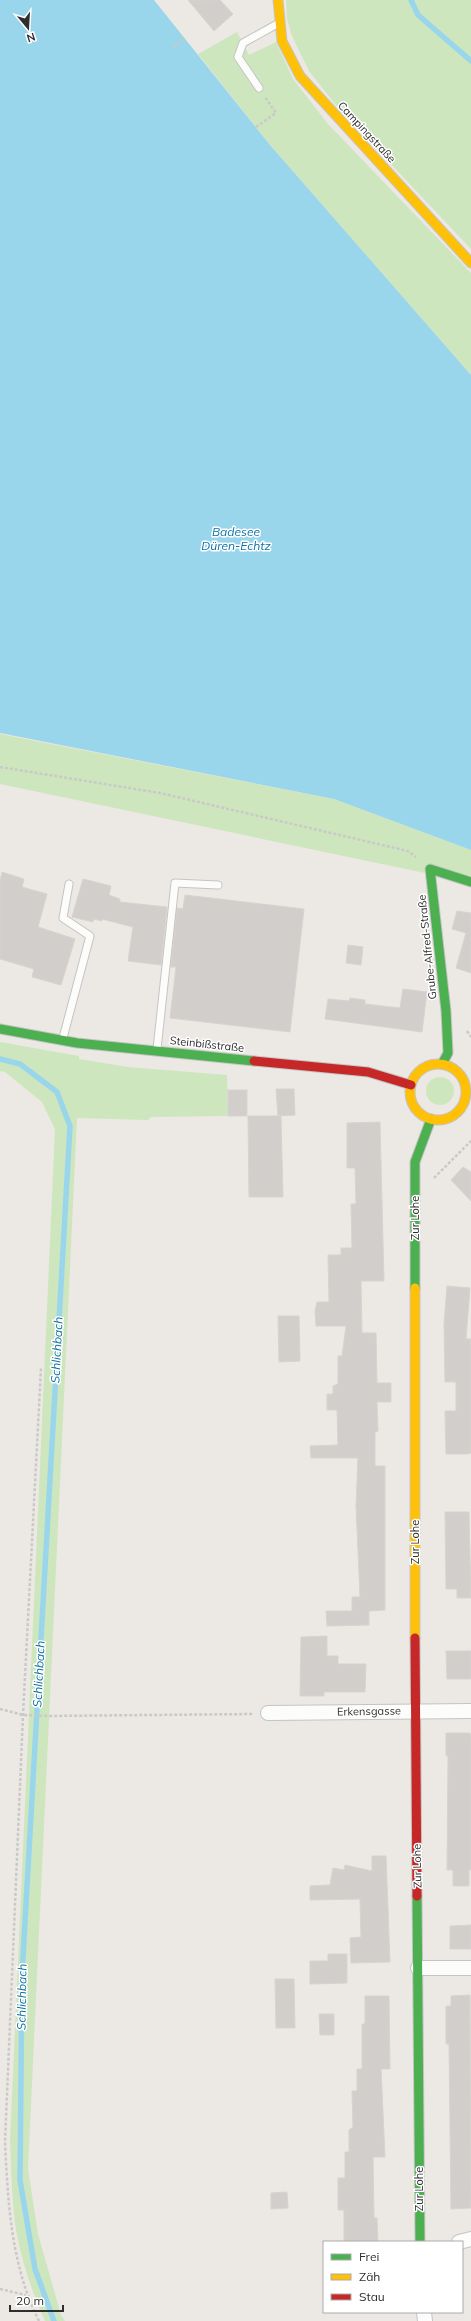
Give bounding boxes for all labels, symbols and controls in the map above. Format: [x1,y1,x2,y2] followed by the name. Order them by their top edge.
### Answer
[8,8,48,48] north arrow
[25,30,37,45] text: N
[335,98,399,166] street label: Campingstraße
[201,524,271,553] water label: Badesee Düren-Echtz
[415,894,439,1000] street label: Grube-Alfred-Straße
[169,1033,245,1055] street label: Steinbißstraße
[408,1196,422,1240] street label: Zur Lohe
[47,1316,66,1384] water label: Schlichbach
[408,1520,422,1564] street label: Zur Lohe
[29,1640,48,1708] water label: Schlichbach
[337,1703,401,1719] street label: Erkensgasse
[410,1844,424,1888] street label: Zur Lohe
[13,1964,30,2030] water label: Schlichbach
[412,2167,426,2211] street label: Zur Lohe
[323,2241,463,2313] legend
[359,2249,379,2264] text: Frei
[359,2269,380,2284] text: Zäh
[10,2287,63,2313] scale bar
[359,2289,385,2304] text: Stau
[16,2293,44,2308] text: 20 m

